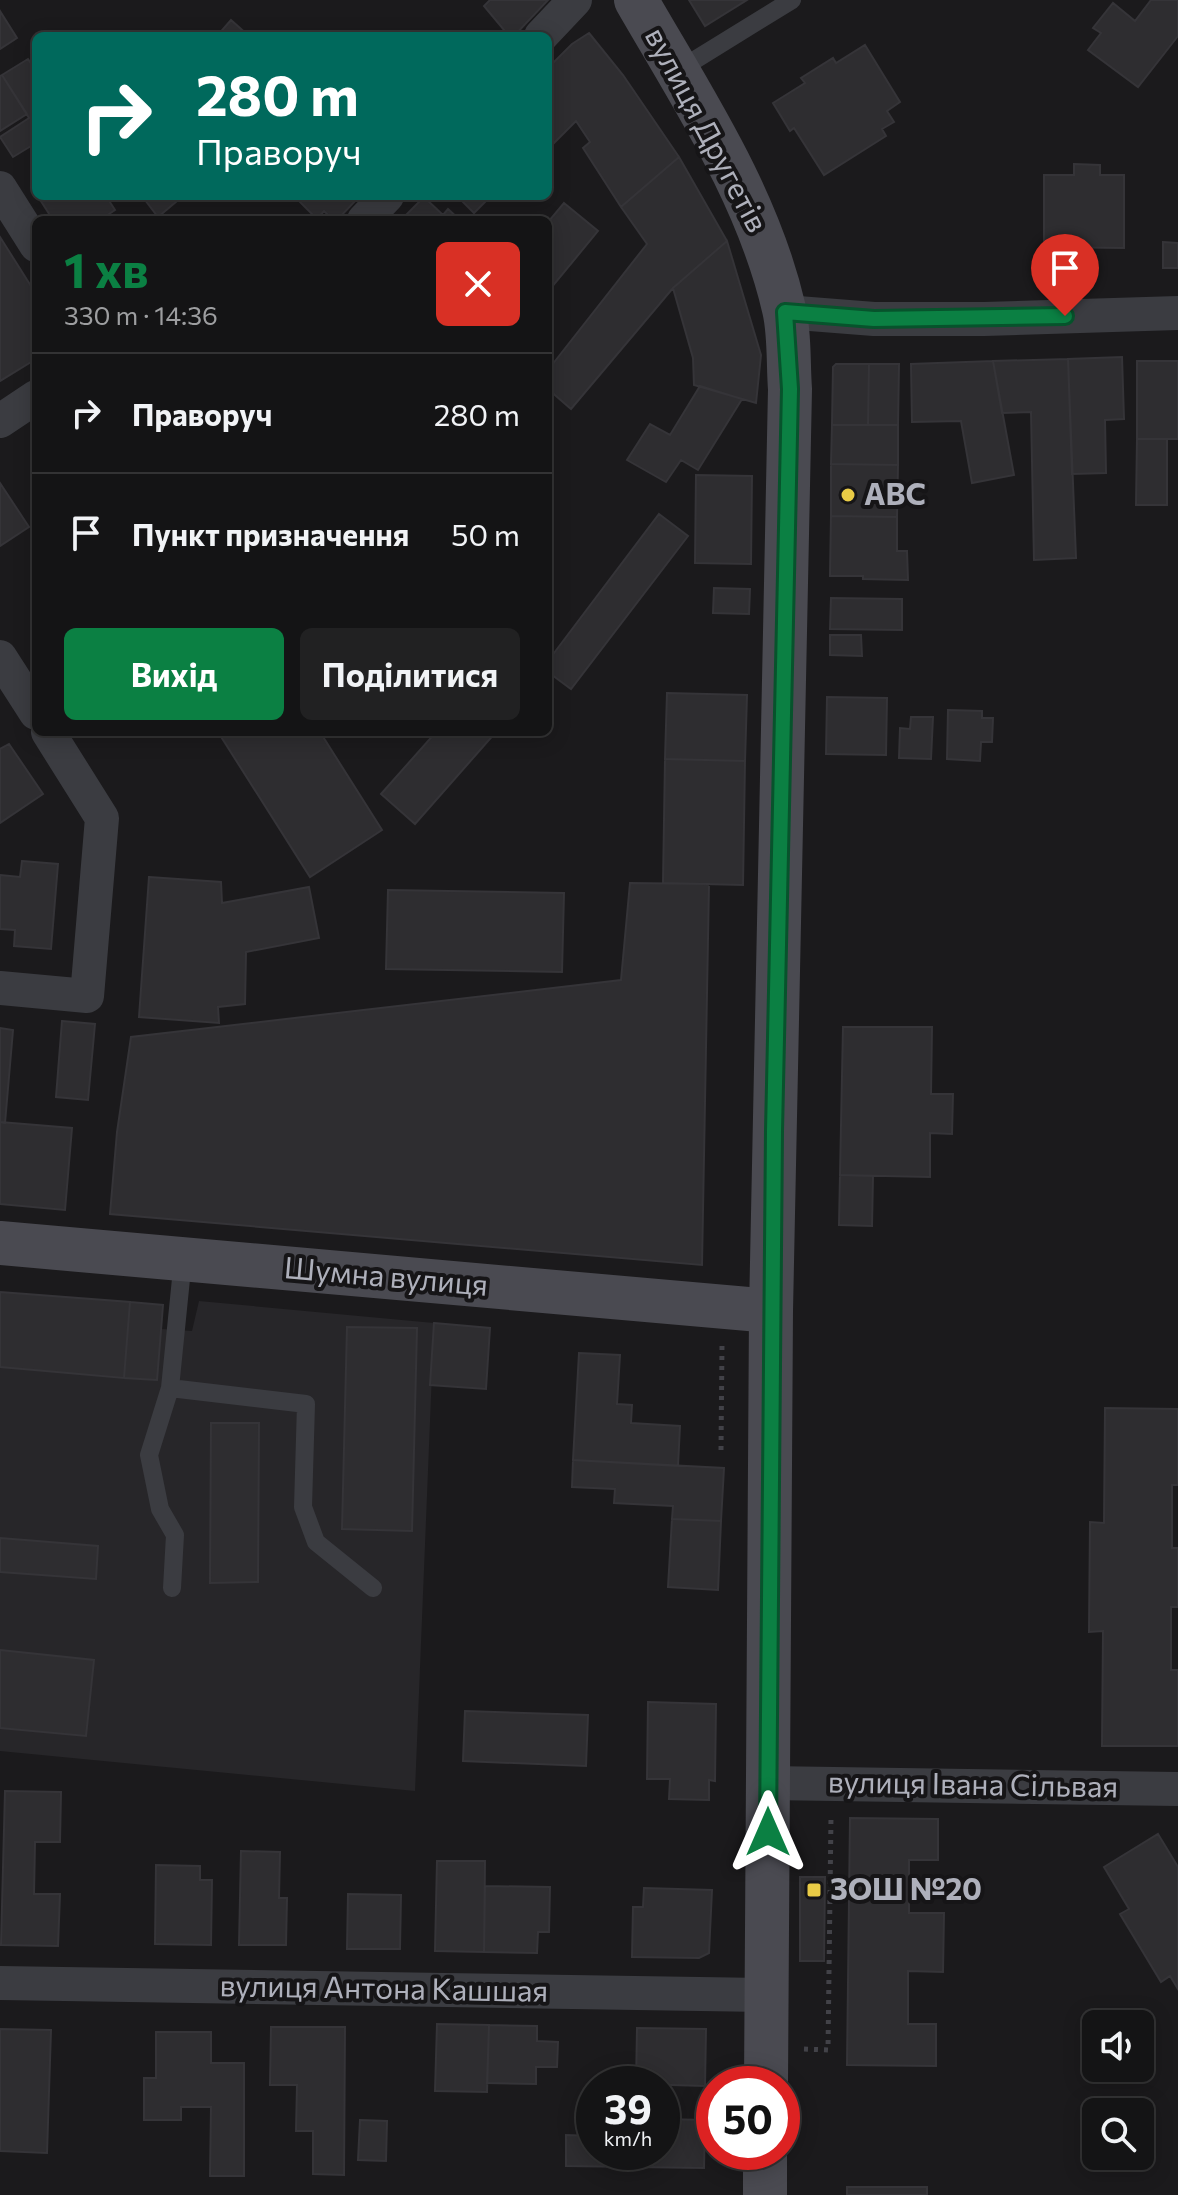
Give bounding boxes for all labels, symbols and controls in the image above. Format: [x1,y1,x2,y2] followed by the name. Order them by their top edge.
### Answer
[639,20,778,238] street label: вулиця Другетів
[196,59,359,128] text: 280 m
[64,64,168,168] icon: right
[196,128,362,172] text: Праворуч
[1031,234,1099,316] pin
[64,239,148,298] text: 1 хв
[436,242,520,326] button: close
[1043,246,1087,290] icon: arrive
[64,299,218,330] text: 330 m · 14:36
[64,391,108,435] icon: right
[132,395,272,432] text: Праворуч
[434,395,520,432] text: 280 m
[864,474,926,511] place label: АВС
[839,486,857,504] marker: АВС
[64,511,108,555] icon: arrive
[132,515,409,552] text: Пункт призначення
[451,515,520,552] text: 50 m
[64,628,284,720] button: Вихід
[300,628,520,720] button: Поділитися
[283,1247,490,1302] street label: Шумна вулиця
[828,1761,1119,1804] street label: вулиця Івана Сільвая
[726,1790,810,1874] position arrow
[830,1869,982,1906] place label: ЗОШ №20
[805,1881,823,1899] marker: ЗОШ №20
[219,1965,549,2008] street label: вулиця Антона Кашшая
[1082,2010,1154,2170] map controls
[1082,2010,1154,2082] button: sound
[696,2066,800,2170] speed limit sign: 50
[604,2083,652,2132] text: 39
[1082,2098,1154,2170] button: search
[604,2126,652,2150] text: km/h

